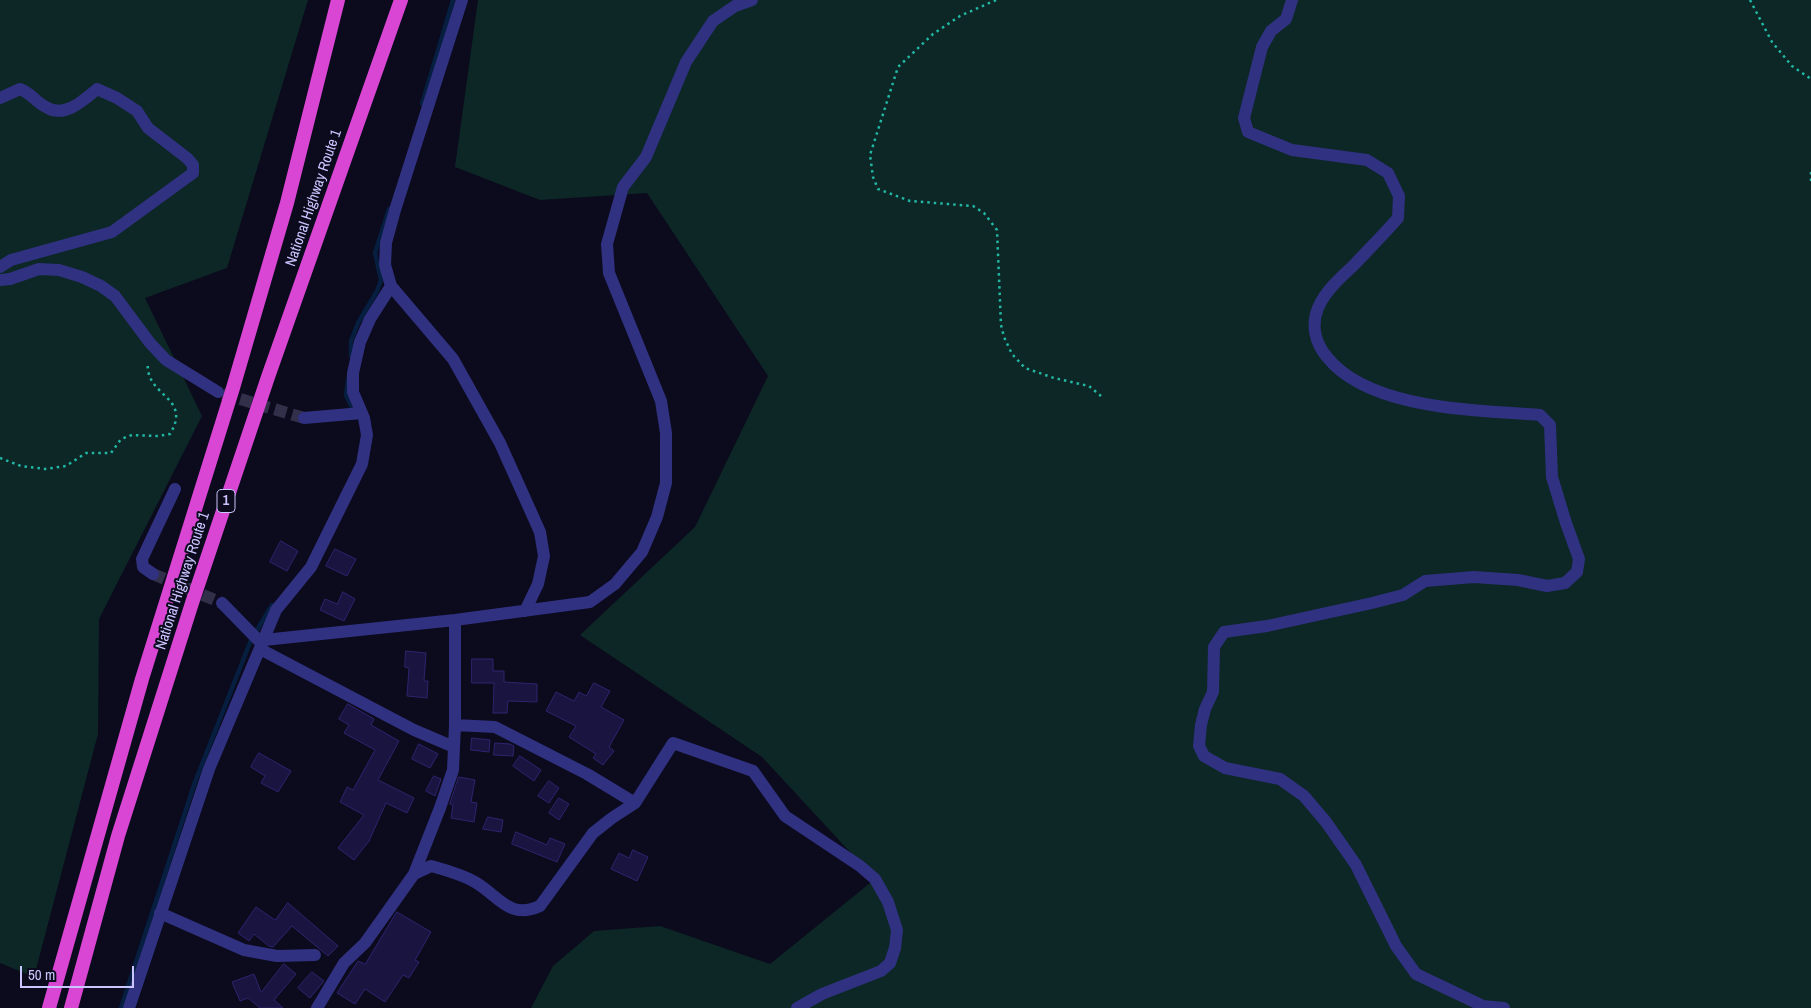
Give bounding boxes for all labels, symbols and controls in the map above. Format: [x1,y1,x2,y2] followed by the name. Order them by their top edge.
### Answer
[282,127,346,269] street label: National Highway Route 1
[217,490,235,512] road number: 1
[152,510,214,652] street label: National Highway Route 1
[22,956,136,988] scale bar
[28,964,55,985] text: 50 m

